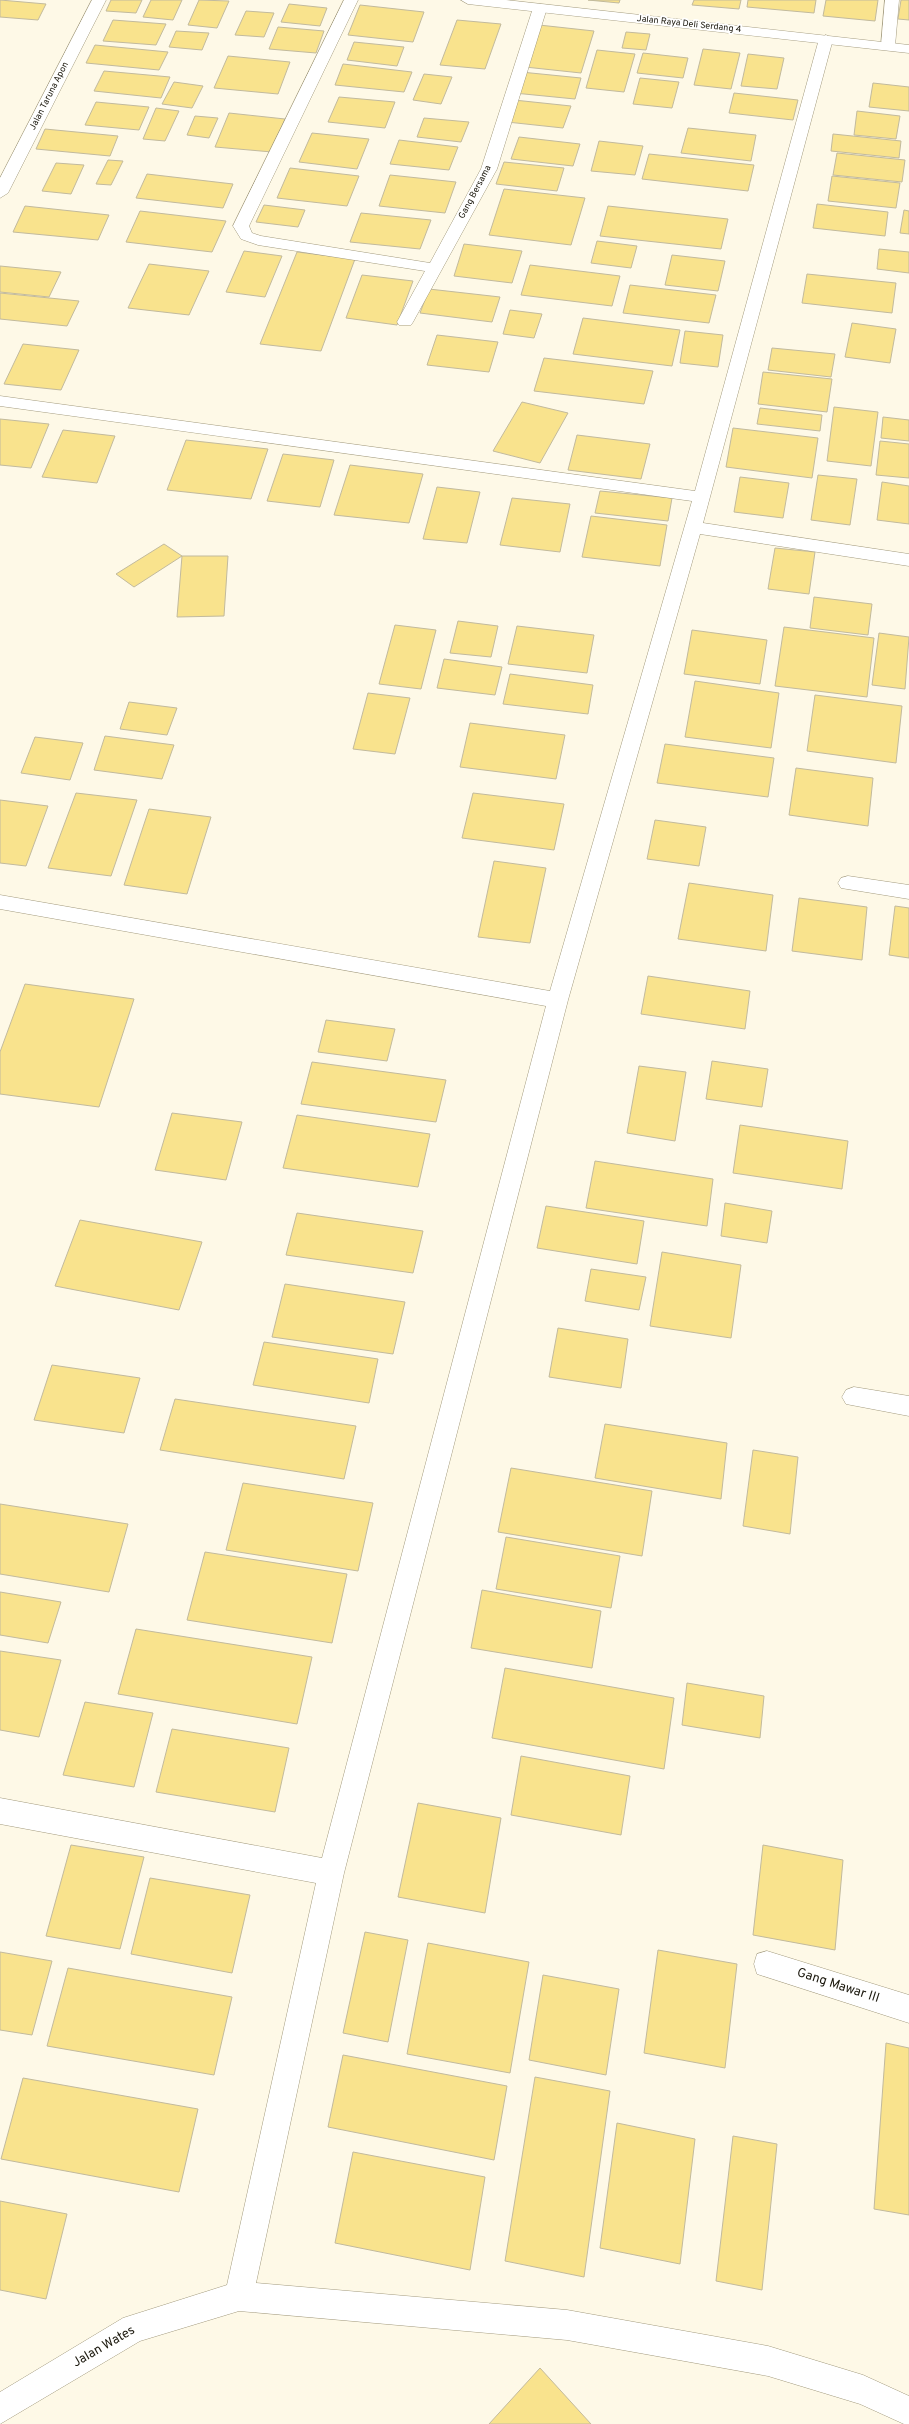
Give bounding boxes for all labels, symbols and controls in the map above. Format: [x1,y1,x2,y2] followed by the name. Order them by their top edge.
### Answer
[636,13,742,35] street label: Jalan Raya Deli Serdang 4
[27,60,71,132] street label: Jalan Taruna Apon
[456,163,494,221] street label: Gang Bersama
[795,1965,881,2007] street label: Gang Mawar III
[70,2323,138,2371] street label: Jalan Wates

